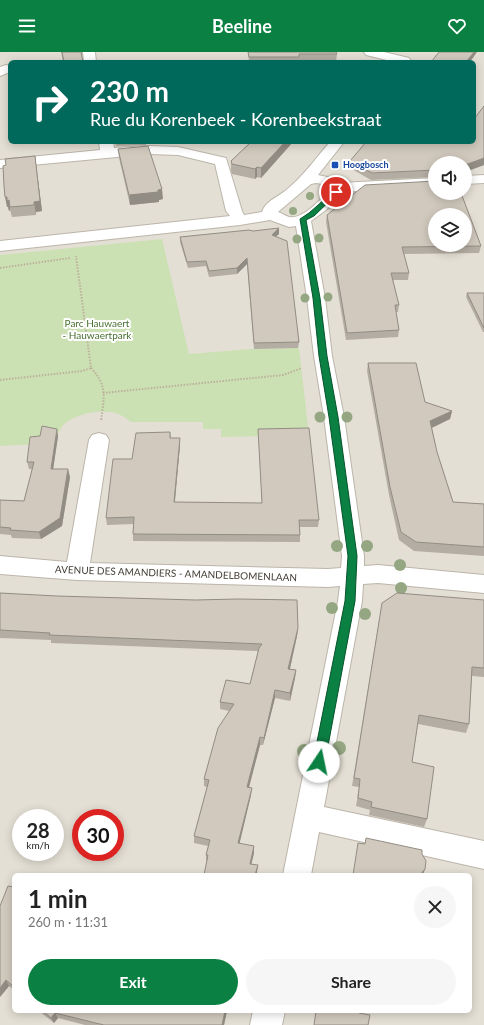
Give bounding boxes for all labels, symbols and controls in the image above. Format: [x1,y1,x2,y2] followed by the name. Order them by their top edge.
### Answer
[16,15,38,37] icon: menu
[212,15,272,37] text: Beeline
[446,15,468,37] icon: heart
[90,74,169,108] text: 230 m
[24,76,76,128] icon: right
[90,108,381,130] text: Rue du Korenbeek - Korenbeekstraat
[428,156,472,252] map controls
[428,156,472,200] button: sound
[343,159,389,170] place label: Hoogbosch
[330,160,340,170] marker: Hoogbosch
[319,175,353,209] pin
[325,181,347,203] icon: arrive
[428,208,472,252] button: layers
[63,317,132,341] park label: Parc Hauwaert - Hauwaertpark
[55,563,297,583] street label: AVENUE DES AMANDIERS - AMANDELBOMENLAAN
[298,741,340,783] position arrow
[72,809,124,861] speed limit sign: 30
[26,818,50,842] text: 28
[26,839,50,851] text: km/h
[28,884,88,913] text: 1 min
[414,886,456,928] button: close
[28,914,108,930] text: 260 m · 11:31
[28,959,238,1005] button: Exit
[246,959,456,1005] button: Share

